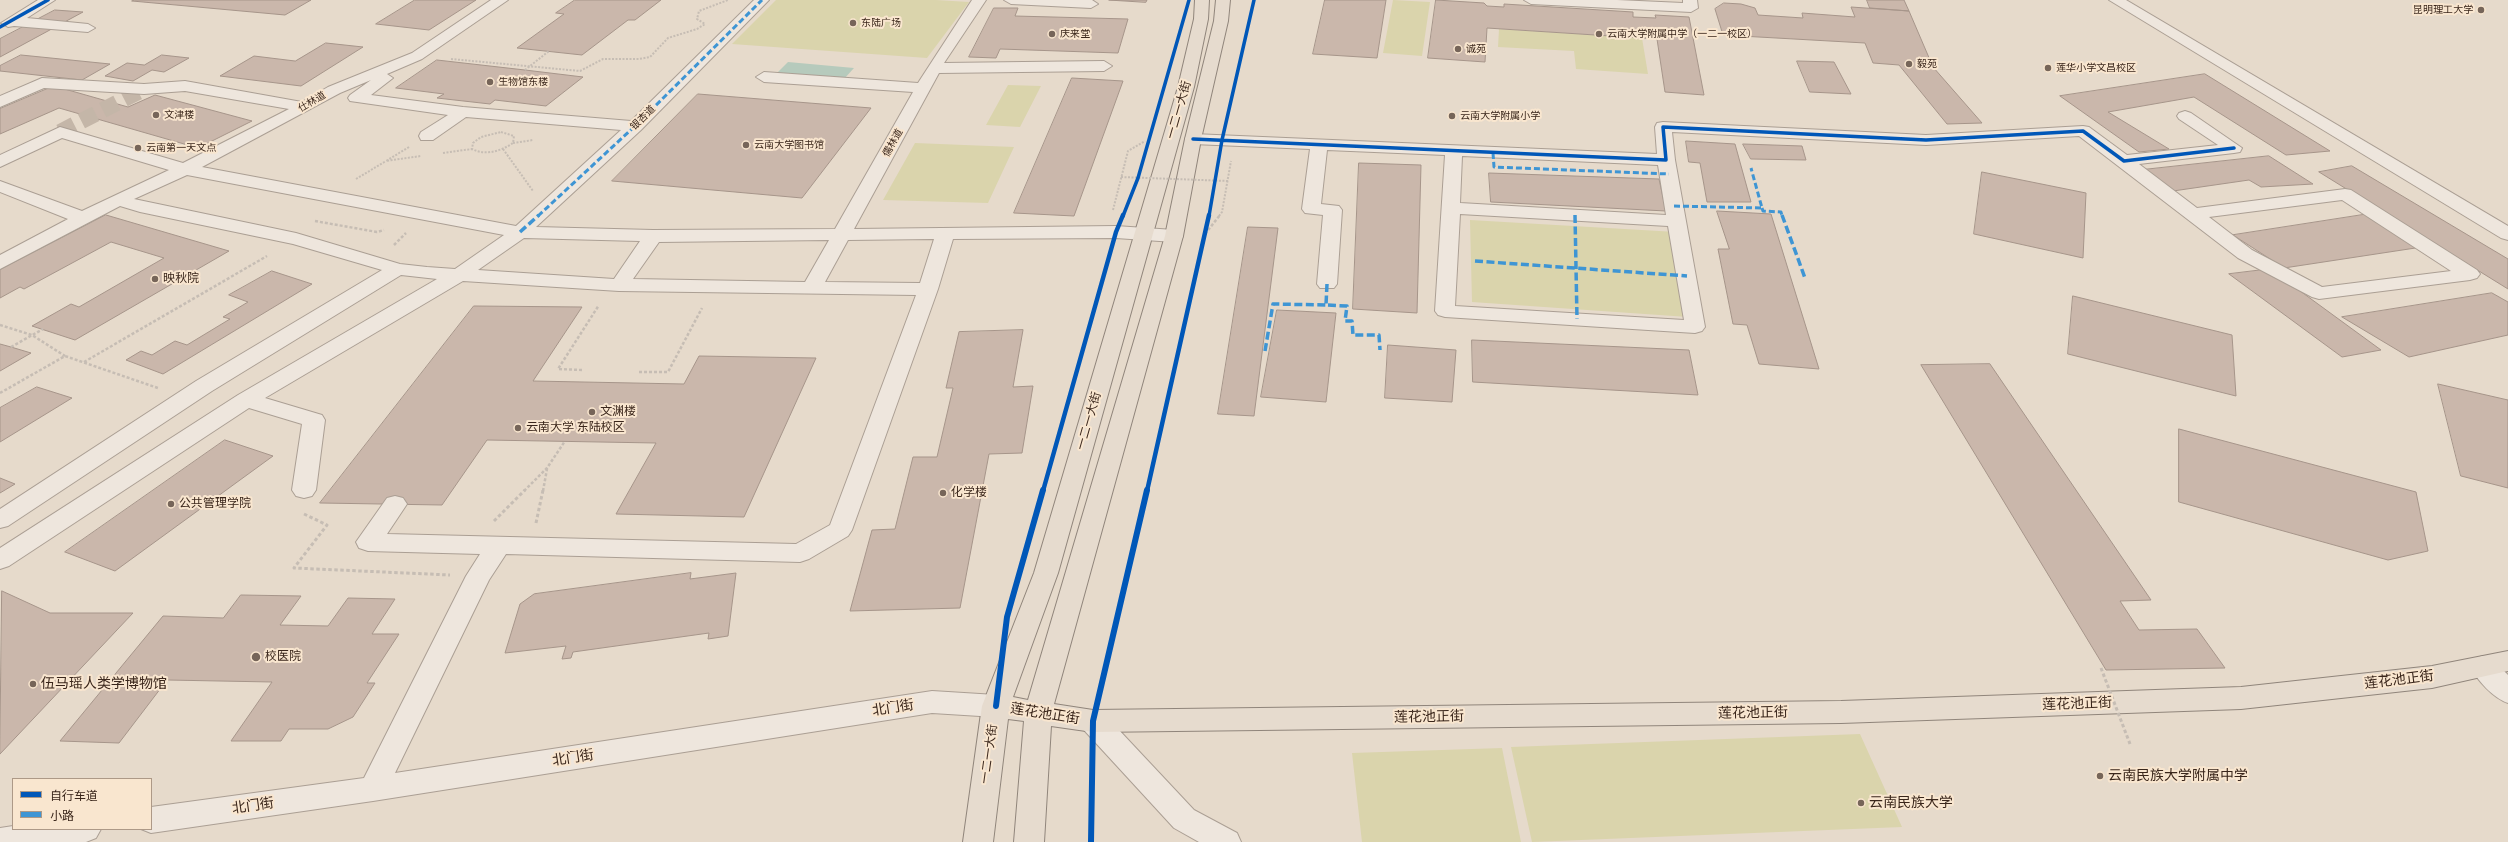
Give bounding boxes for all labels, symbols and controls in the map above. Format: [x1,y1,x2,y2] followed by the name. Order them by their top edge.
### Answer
[2413,4,2473,16] place label: 昆明理工大学
[2476,5,2486,15] marker: 昆明理工大学
[861,17,901,29] place label: 东陆广场
[848,18,858,28] marker: 东陆广场
[1060,28,1090,40] place label: 庆来堂
[1607,28,1757,40] place label: 云南大学附属中学（一二一校区）
[1047,29,1057,39] marker: 庆来堂
[1594,29,1604,39] marker: 云南大学附属中学（一二一校区）
[1466,43,1486,55] place label: 诚苑
[1453,44,1463,54] marker: 诚苑
[1917,58,1937,70] place label: 毅苑
[1904,59,1914,69] marker: 毅苑
[2056,62,2136,74] place label: 莲华小学文昌校区
[2043,63,2053,73] marker: 莲华小学文昌校区
[498,76,548,88] place label: 生物馆东楼
[485,77,495,87] marker: 生物馆东楼
[1164,79,1194,141] street label: 一二一大街
[296,89,328,115] street label: 仕林道
[628,103,658,133] street label: 银杏道
[164,109,194,121] place label: 文津楼
[151,110,161,120] marker: 文津楼
[1460,110,1540,122] place label: 云南大学附属小学
[1447,111,1457,121] marker: 云南大学附属小学
[880,127,906,159] street label: 儒林道
[754,139,824,151] place label: 云南大学图书馆
[741,140,751,150] marker: 云南大学图书馆
[146,142,216,154] place label: 云南第一天文点
[133,143,143,153] marker: 云南第一天文点
[163,272,199,286] place label: 映秋院
[150,274,160,284] marker: 映秋院
[1074,390,1104,452] street label: 一二一大街
[600,405,636,419] place label: 文渊楼
[587,407,597,417] marker: 文渊楼
[526,421,625,435] place label: 云南大学 东陆校区
[513,423,523,433] marker: 云南大学 东陆校区
[951,486,987,500] place label: 化学楼
[938,488,948,498] marker: 化学楼
[179,497,251,511] place label: 公共管理学院
[166,499,176,509] marker: 公共管理学院
[265,650,301,664] place label: 校医院
[250,651,262,663] marker: 校医院
[2363,667,2435,693] street label: 莲花池正街
[41,676,167,692] place label: 伍马瑶人类学博物馆
[28,679,38,689] marker: 伍马瑶人类学博物馆
[2042,694,2112,714] street label: 莲花池正街
[871,696,915,720] street label: 北门街
[1009,700,1081,728] street label: 莲花池正街
[1718,704,1788,722] street label: 莲花池正街
[1394,708,1464,726] street label: 莲花池正街
[978,723,1000,785] street label: 一二一大街
[551,746,595,770] street label: 北门街
[2108,768,2248,784] place label: 云南民族大学附属中学
[2095,771,2105,781] marker: 云南民族大学附属中学
[12,778,152,830] legend
[50,788,98,803] text: 自行车道
[231,795,275,817] street label: 北门街
[1869,795,1953,811] place label: 云南民族大学
[1856,798,1866,808] marker: 云南民族大学
[50,808,74,823] text: 小路

